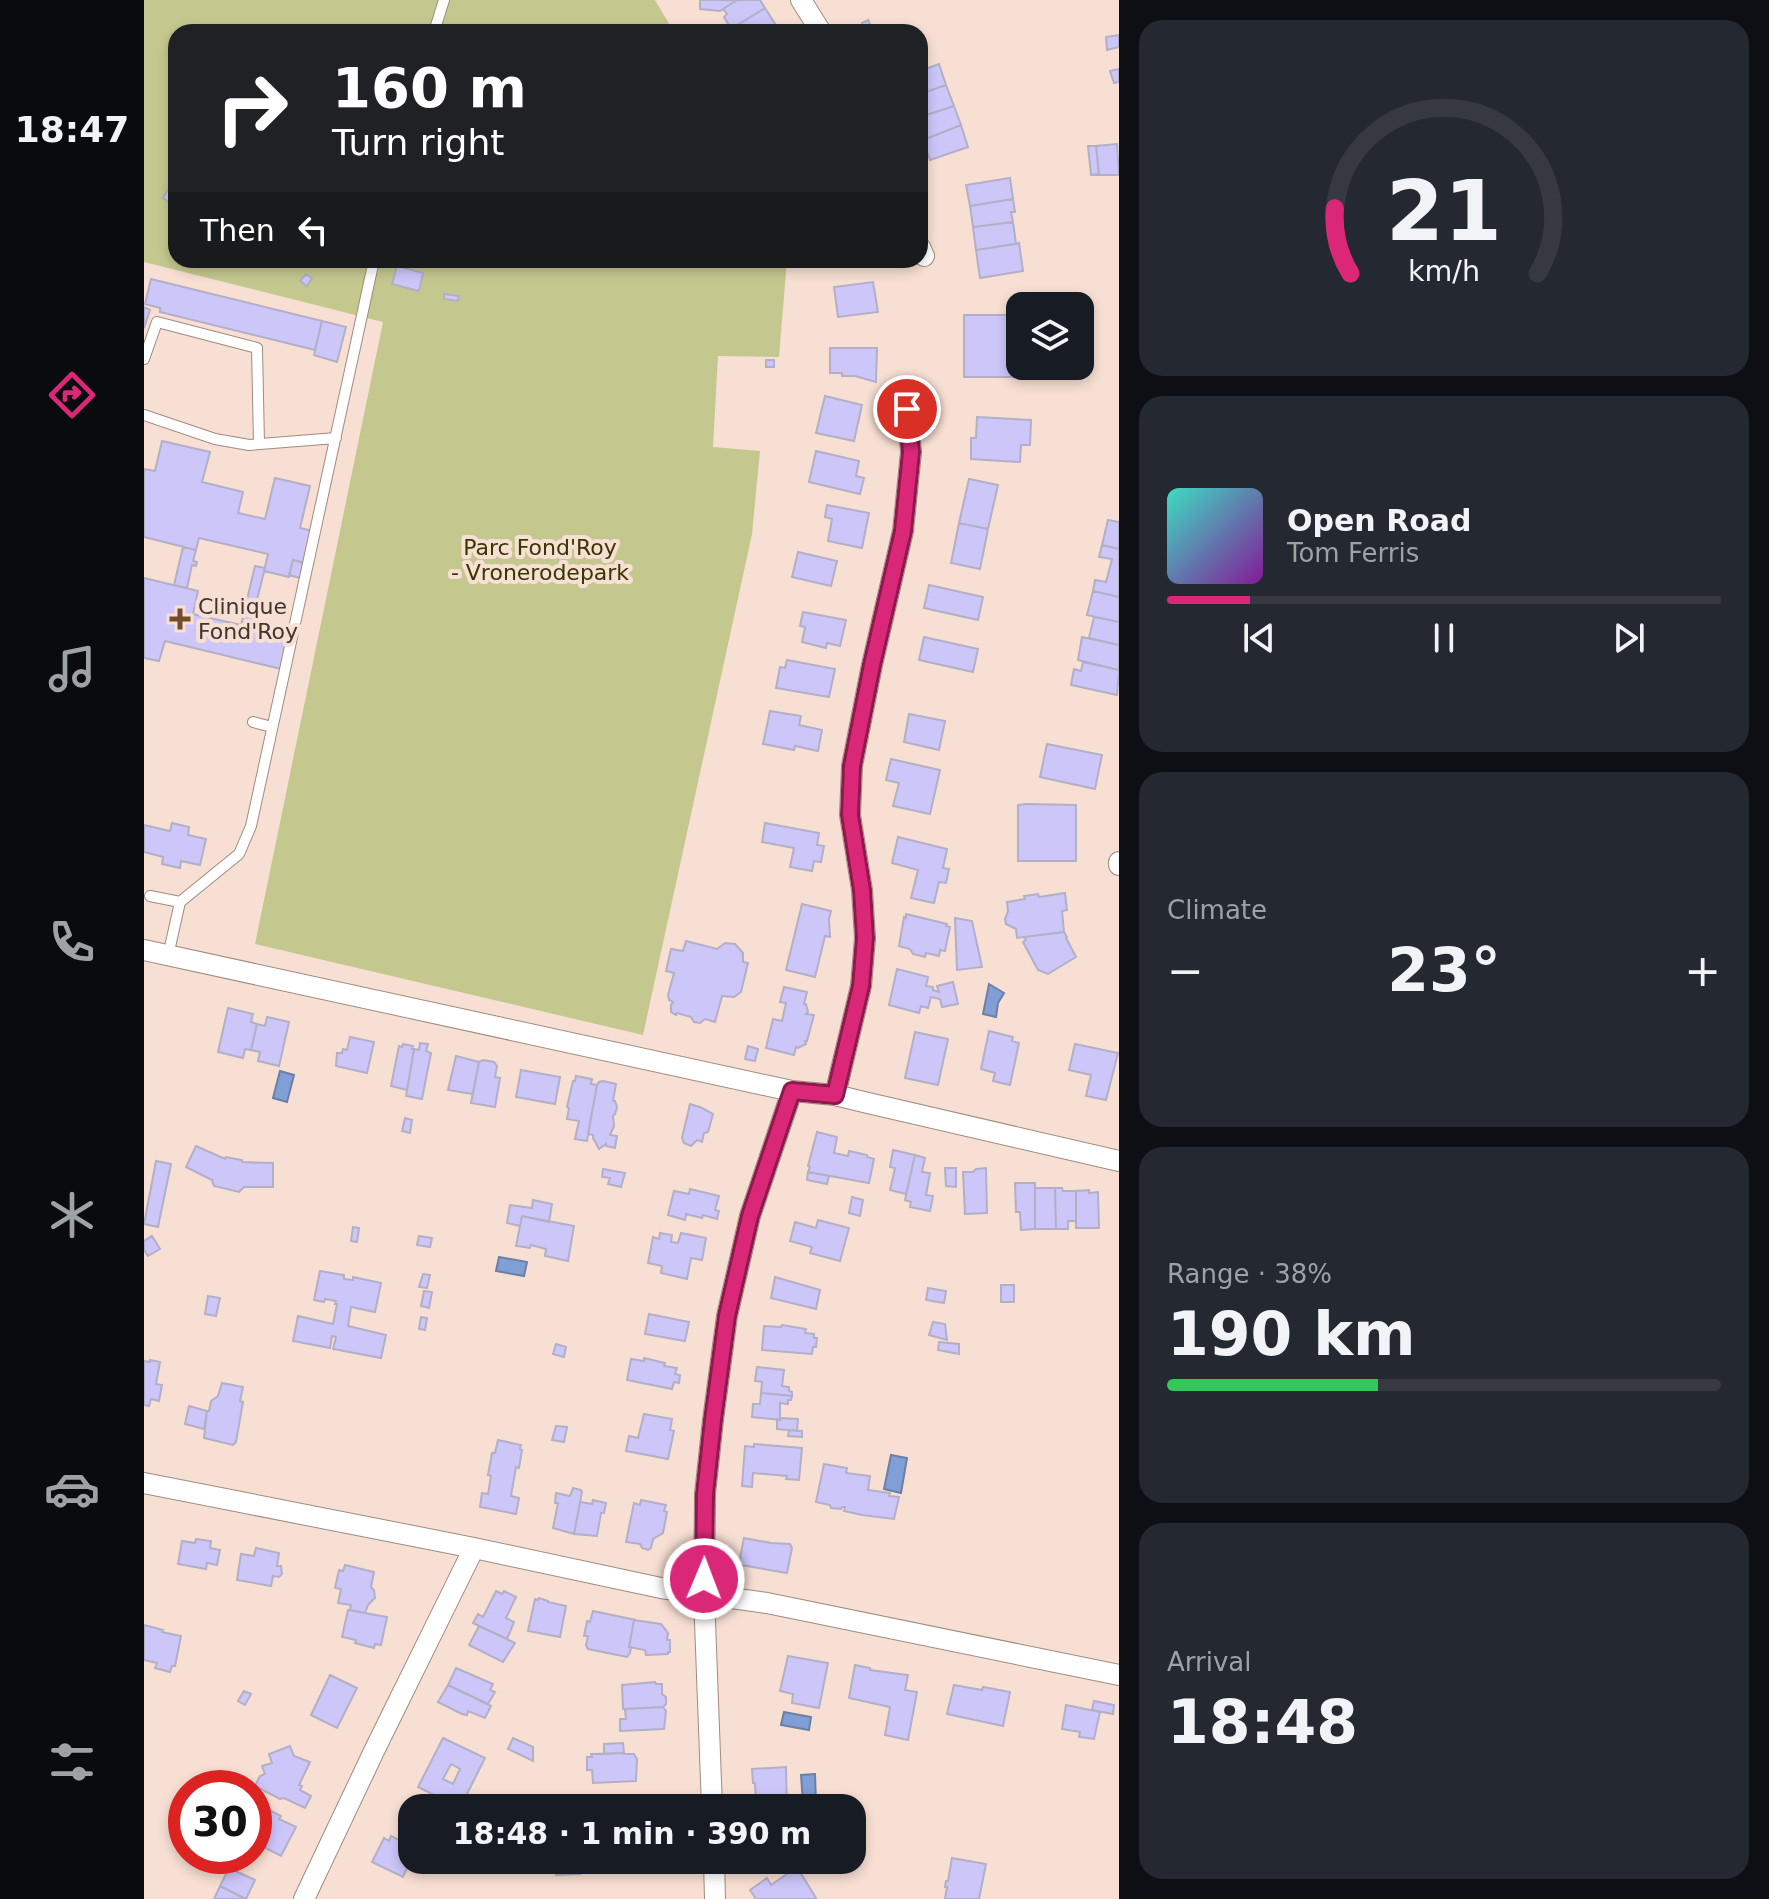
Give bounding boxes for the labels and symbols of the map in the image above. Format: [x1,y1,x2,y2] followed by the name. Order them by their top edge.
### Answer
[873,375,941,443] pin
[451,535,629,585] park label: Parc Fond'Roy - Vronerodepark
[198,594,298,644] place label: Clinique Fond'Roy
[169,608,191,630] marker: Clinique Fond'Roy
[662,1537,746,1621] position arrow
[168,1770,272,1874] speed limit sign: 30

